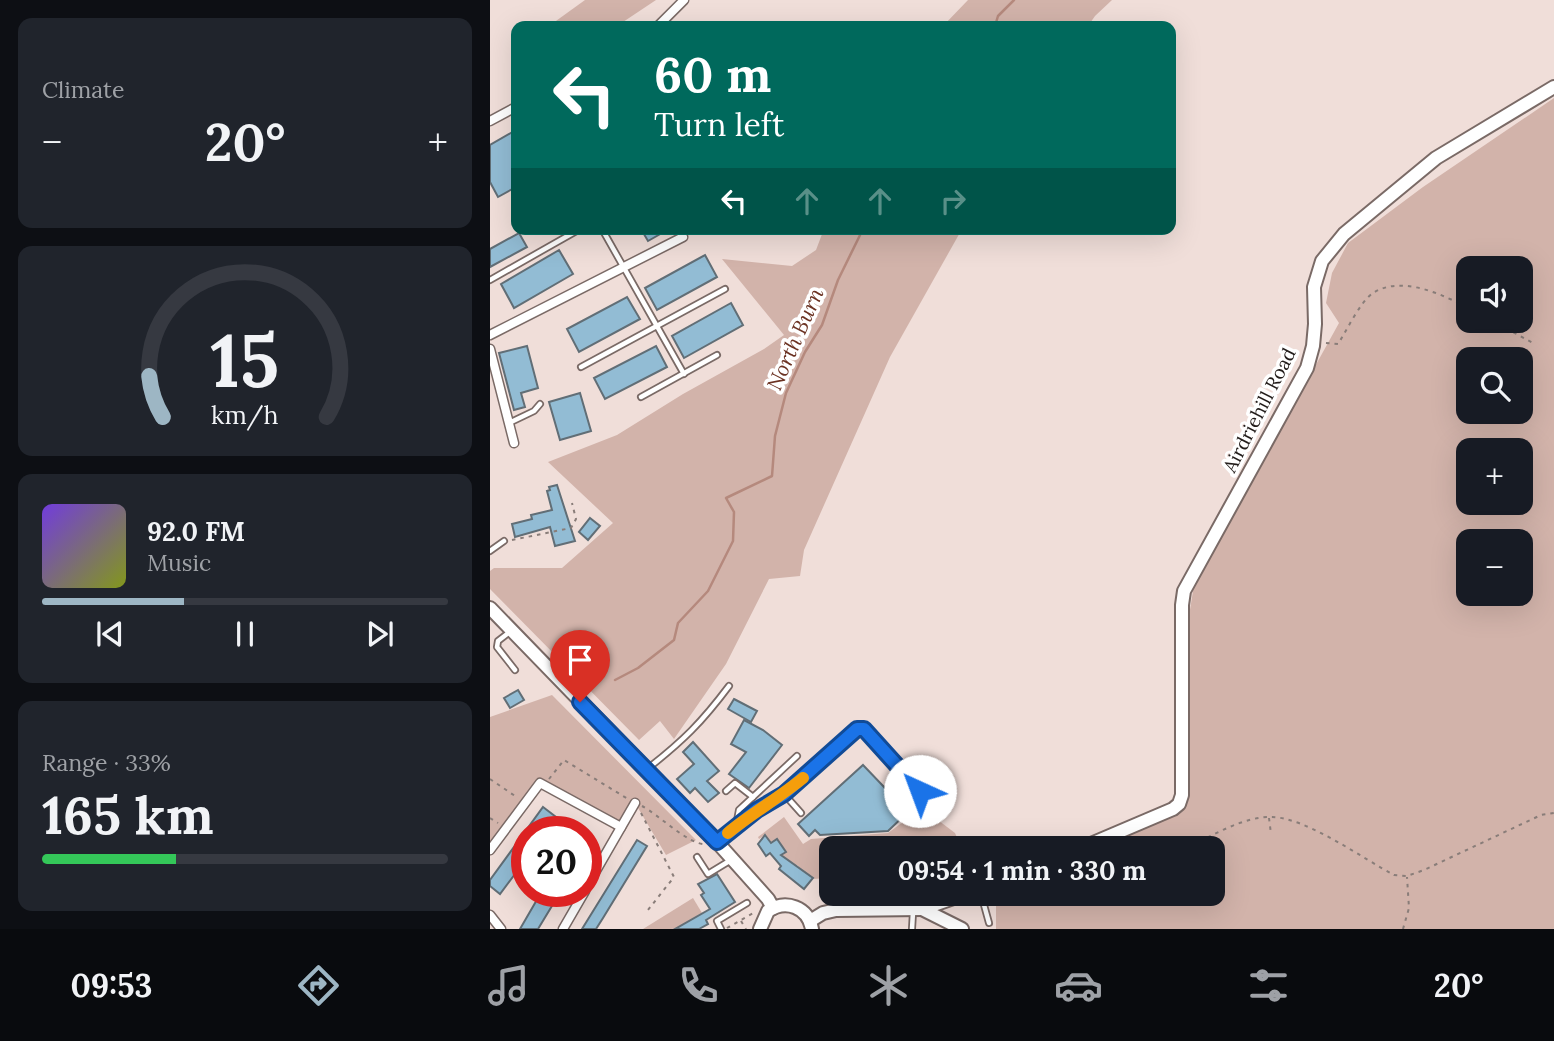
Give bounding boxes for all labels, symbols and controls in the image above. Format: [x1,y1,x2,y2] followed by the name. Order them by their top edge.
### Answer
[654,43,771,105] text: 60 m
[539,49,630,140] icon: left
[42,75,124,104] text: Climate
[654,104,784,145] text: Turn left
[205,109,285,175] text: 20°
[42,118,62,166] text: −
[428,118,448,166] text: +
[715,182,753,220] icon: left
[788,182,826,220] icon: ahead
[861,182,899,220] icon: ahead
[934,182,972,220] icon: right
[1456,256,1533,606] map controls
[1456,256,1533,333] button: sound
[760,284,830,394] water label: North Burn
[211,314,279,407] text: 15
[1217,344,1301,477] street label: Airdriehill Road
[1456,347,1533,424] button: search
[211,398,279,430] text: km/h
[1456,438,1533,515] button: +
[147,515,245,548] text: 92.0 FM
[1456,529,1533,606] button: −
[147,548,211,577] text: Music
[91,615,129,653] icon: previous
[226,615,264,653] icon: pause
[361,615,399,653] icon: next
[550,630,610,702] pin
[561,641,599,679] icon: arrive
[42,748,171,777] text: Range · 33%
[883,754,957,828] position arrow
[42,782,214,848] text: 165 km
[511,816,602,907] speed limit sign: 20
[898,854,1146,887] text: 09:54 · 1 min · 330 m
[294,961,343,1010] icon: directions
[484,961,533,1010] icon: music
[674,961,723,1010] icon: phone
[864,961,913,1010] icon: climate
[1054,961,1103,1010] icon: car
[1244,961,1293,1010] icon: filters
[71,965,153,1006] text: 09:53
[1434,965,1483,1006] text: 20°

